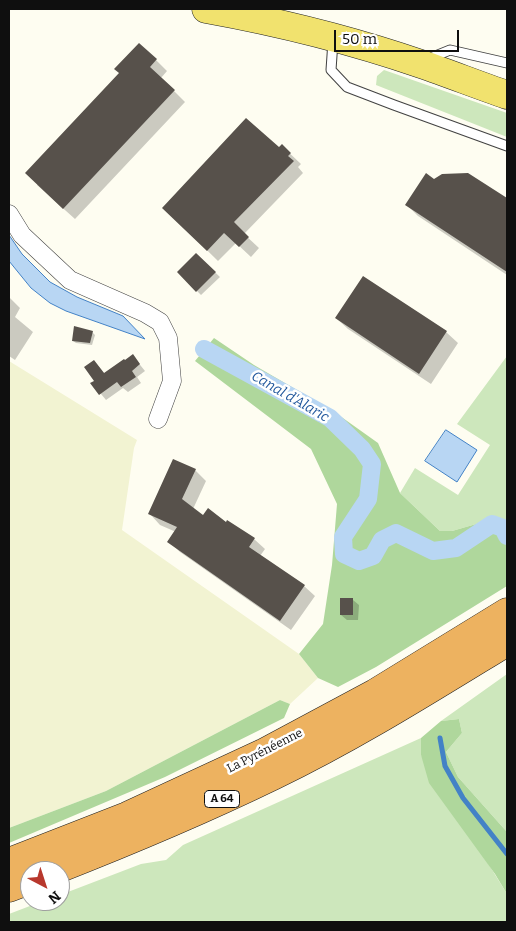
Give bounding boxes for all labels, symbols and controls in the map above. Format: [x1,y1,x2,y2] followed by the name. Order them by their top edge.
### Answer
[336,20,461,52] scale bar
[342,30,377,48] text: 50 m
[248,368,332,426] water label: Canal d'Alaric
[225,726,305,776] street label: La Pyrénéenne
[204,791,240,808] road number: A 64
[20,861,70,911] north arrow
[45,887,64,907] text: N

